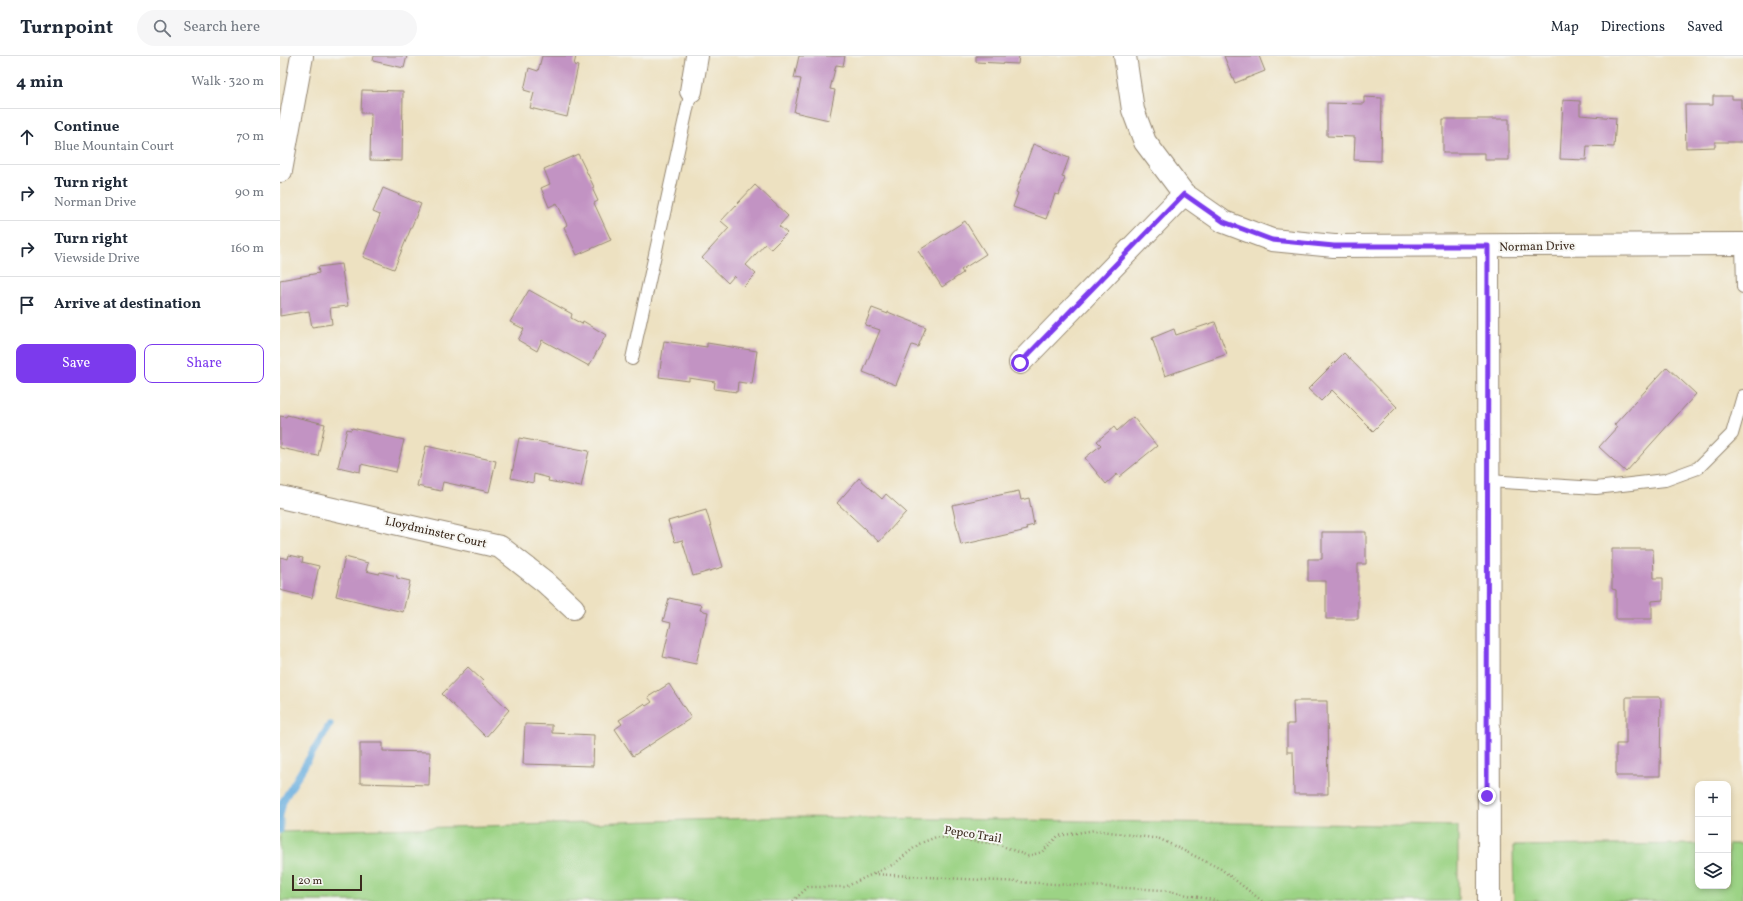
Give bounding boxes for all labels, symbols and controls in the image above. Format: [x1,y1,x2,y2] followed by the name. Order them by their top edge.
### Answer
[137,10,417,46] search box
[20,15,113,41] text: Turnpoint
[151,17,173,39] icon: search
[183,17,260,38] text: Search here
[1551,18,1579,37] text: Map
[1601,18,1665,37] text: Directions
[1687,18,1723,37] text: Saved
[16,71,63,94] text: 4 min
[191,73,264,91] text: Walk · 320 m
[54,117,119,138] text: Continue
[16,126,38,148] icon: ahead
[236,128,264,146] text: 70 m
[54,138,174,156] text: Blue Mountain Court
[54,173,128,194] text: Turn right
[16,182,38,204] icon: right
[235,184,264,202] text: 90 m
[54,194,136,212] text: Norman Drive
[54,229,128,250] text: Turn right
[16,238,38,260] icon: right
[1499,238,1575,256] street label: Norman Drive
[230,240,264,258] text: 160 m
[54,250,140,268] text: Viewside Drive
[16,294,38,316] icon: arrive
[54,294,201,315] text: Arrive at destination
[16,344,136,383] button: Save
[144,344,264,383] button: Share
[1011,354,1029,372] route start
[383,514,488,552] street label: Lloydminster Court
[1695,781,1731,889] map controls
[1695,781,1731,817] button: +
[1478,787,1496,805] route end
[1695,817,1731,853] button: −
[943,823,1003,847] street label: Pepco Trail
[1695,853,1731,889] button: layers
[292,873,362,892] scale bar
[298,874,322,889] text: 20 m

